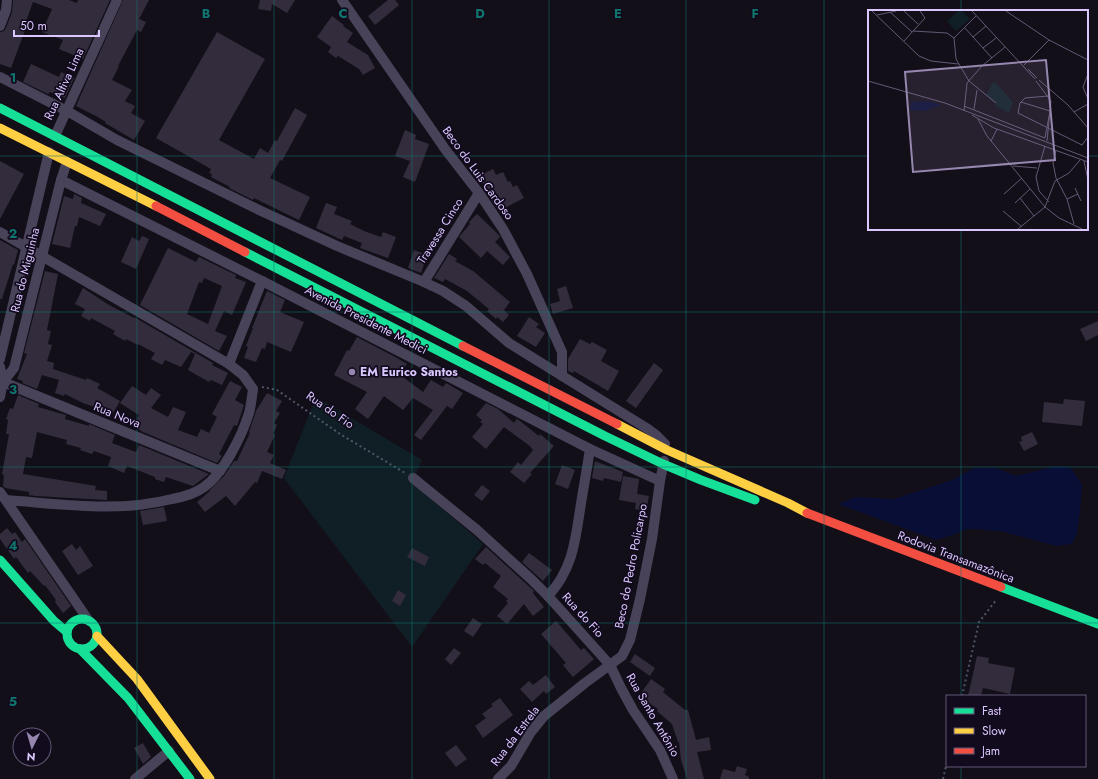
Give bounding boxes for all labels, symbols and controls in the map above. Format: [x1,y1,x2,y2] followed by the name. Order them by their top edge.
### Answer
[202,4,211,23] text: B
[338,4,348,23] text: C
[475,4,485,23] text: D
[614,4,622,23] text: E
[751,4,759,23] text: F
[868,10,1088,230] inset map
[14,12,99,38] scale bar
[20,17,47,35] text: 50 m
[39,45,89,123] street label: Rua Altiva Lima
[10,68,16,87] text: 1
[438,123,518,224] street label: Beco do Luis Cardoso
[413,194,468,267] street label: Travessa Cinco
[9,224,17,243] text: 2
[6,225,44,314] street label: Rua do Miguinha
[302,281,430,359] street label: Avenida Presidente Medici
[360,363,458,381] place label: EM Eurico Santos
[347,367,357,377] marker: EM Eurico Santos
[9,380,17,399] text: 3
[302,387,358,433] street label: Rua do Fio
[91,397,143,433] street label: Rua Nova
[610,502,652,630] street label: Beco do Pedro Policarpo
[895,526,1017,588] street label: Rodovia Transamazônica
[8,536,18,555] text: 4
[558,589,608,642] street label: Rua do Fio
[622,670,684,760] street label: Rua Santo Antônio
[9,692,17,711] text: 5
[946,695,1086,767] legend
[486,702,544,770] street label: Rua da Estrela
[982,702,1001,720] text: Fast
[982,722,1007,740] text: Slow
[12,727,52,767] north arrow
[980,742,1000,760] text: Jam
[26,749,36,765] text: N

